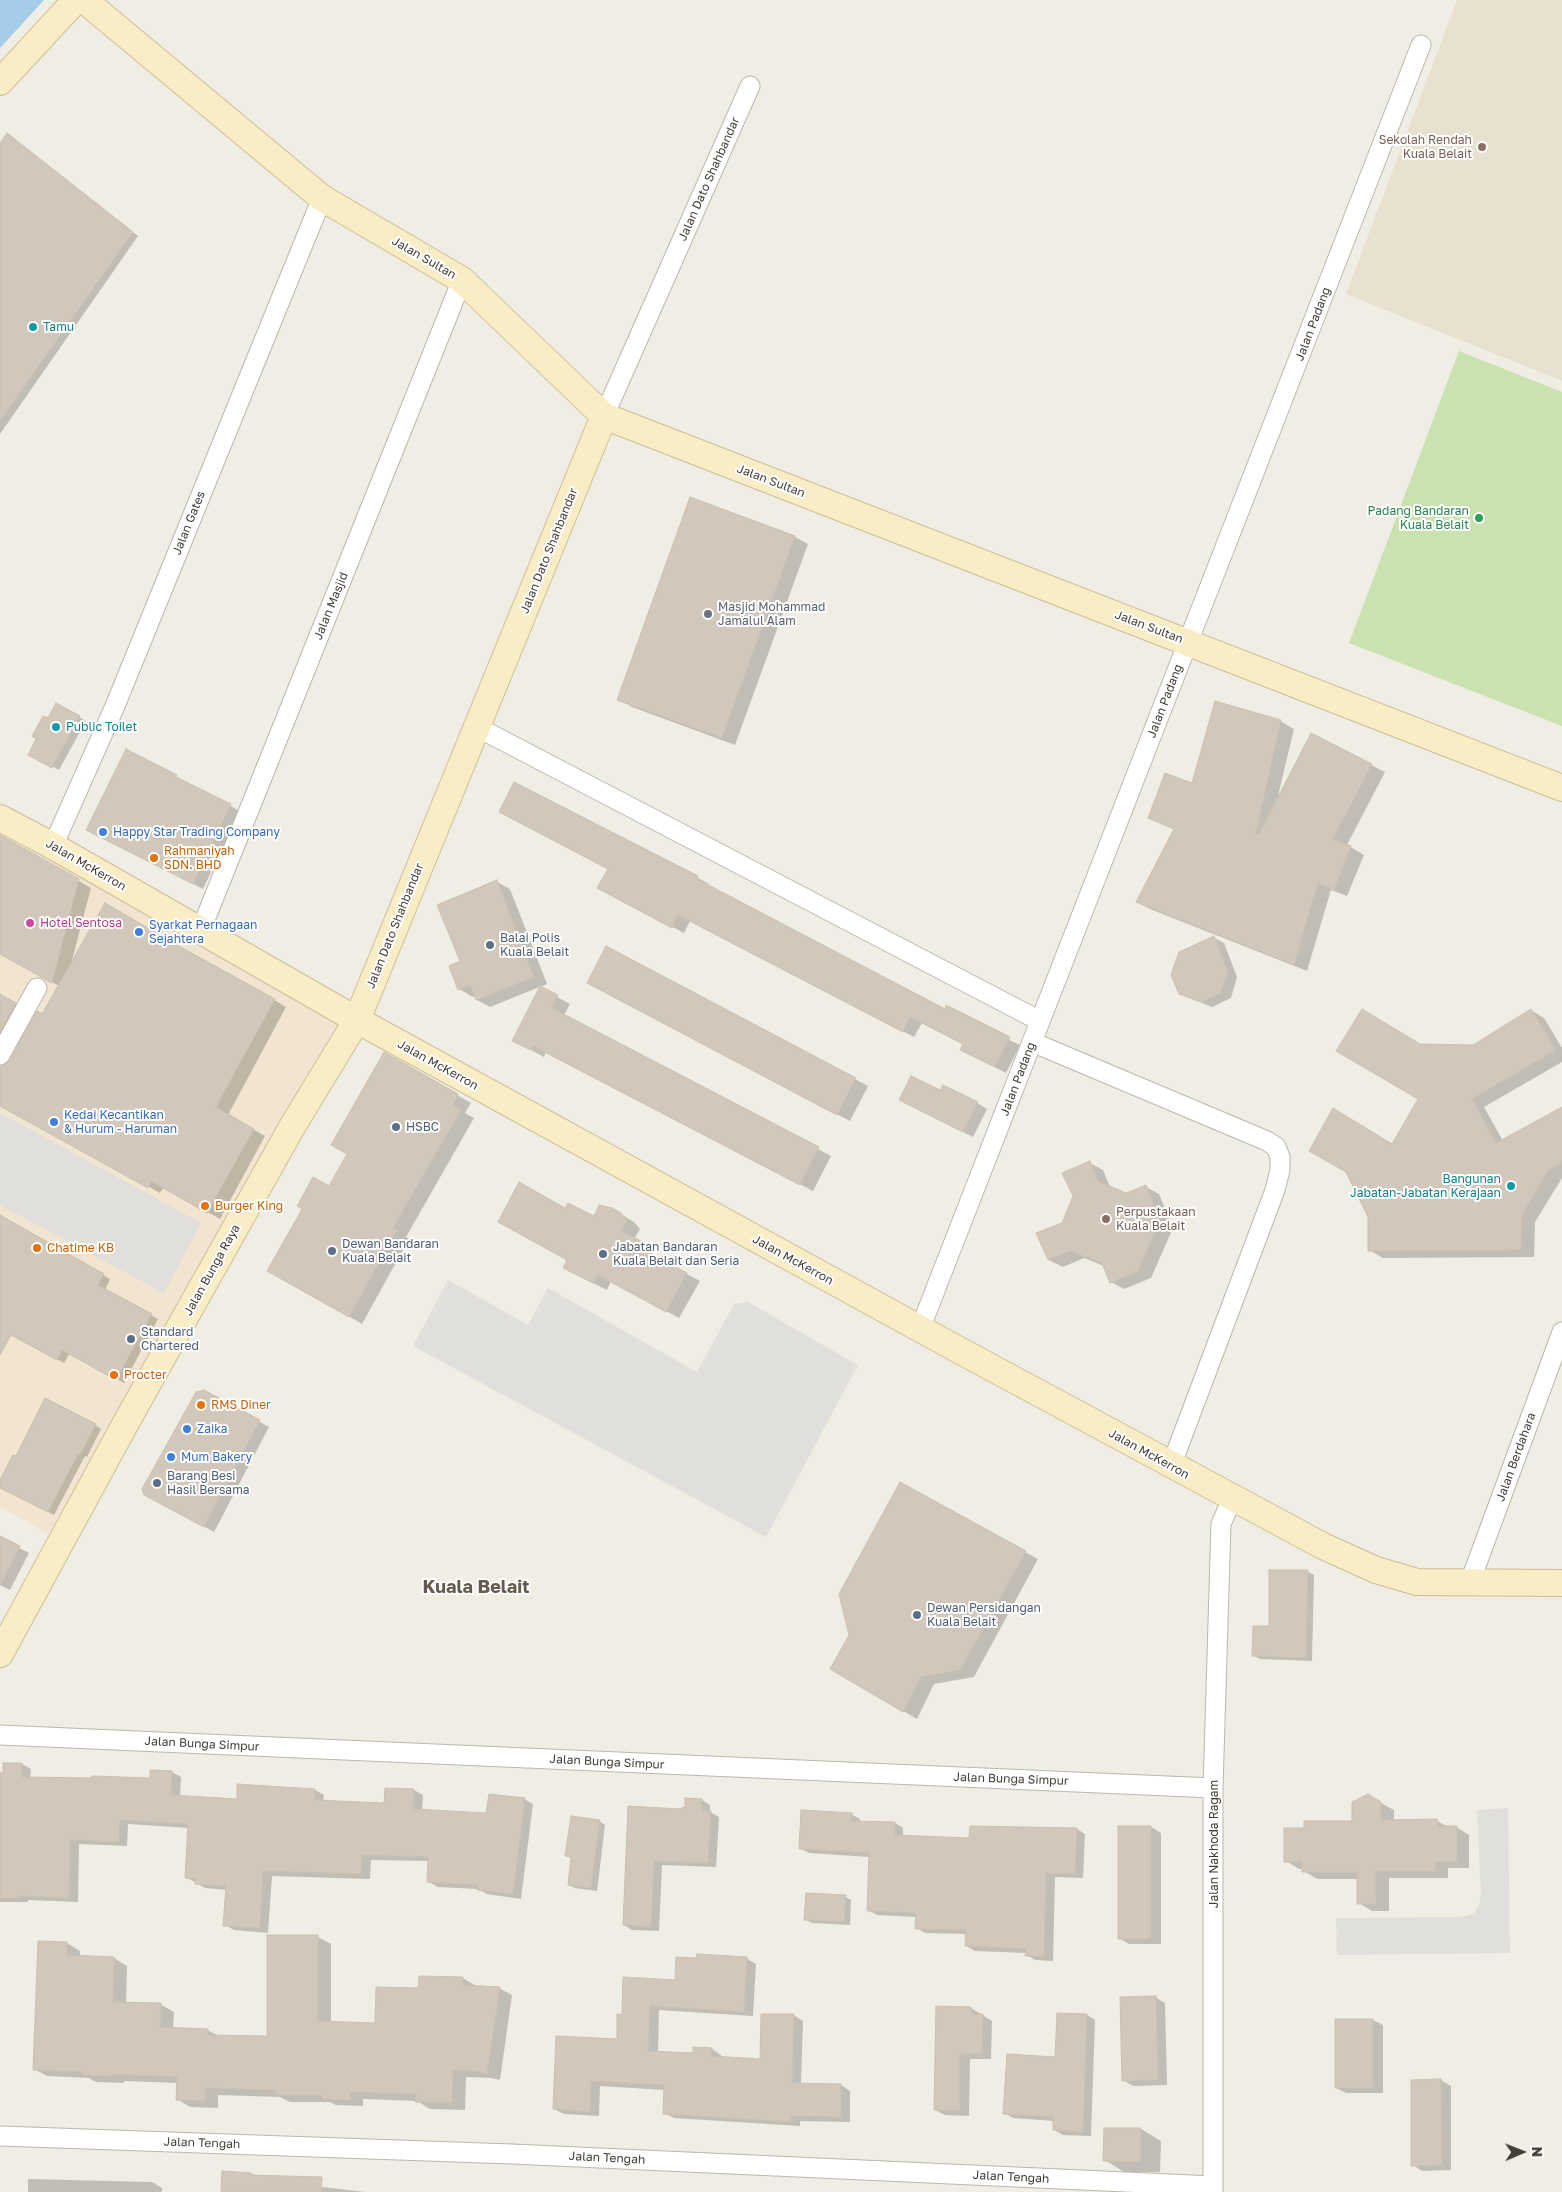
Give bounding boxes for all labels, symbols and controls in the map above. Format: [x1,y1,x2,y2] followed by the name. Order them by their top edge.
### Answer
[675,115,743,243] street label: Jalan Dato Shahbandar
[1379,133,1472,161] place label: Sekolah Rendah Kuala Belait
[1476,141,1488,153] marker: Sekolah Rendah Kuala Belait
[389,234,459,282] street label: Jalan Sultan
[1292,285,1334,363] street label: Jalan Padang
[43,320,74,334] place label: Tamu
[27,321,39,333] marker: Tamu
[735,461,807,501] street label: Jalan Sultan
[517,486,581,616] street label: Jalan Dato Shahbandar
[170,489,208,557] street label: Jalan Gates
[1367,504,1469,532] place label: Padang Bandaran Kuala Belait
[1473,512,1485,524] marker: Padang Bandaran Kuala Belait
[311,570,351,642] street label: Jalan Masjid
[718,600,825,628] place label: Masjid Mohammad Jamalul Alam
[1113,607,1185,647] street label: Jalan Sultan
[702,608,714,620] marker: Masjid Mohammad Jamalul Alam
[1144,662,1186,740] street label: Jalan Padang
[66,720,137,734] place label: Public Toilet
[50,721,62,733] marker: Public Toilet
[113,825,280,839] place label: Happy Star Trading Company
[97,826,109,838] marker: Happy Star Trading Company
[43,836,129,894] street label: Jalan McKerron
[164,844,235,872] place label: Rahmaniyah SDN. BHD
[148,852,160,864] marker: Rahmaniyah SDN. BHD
[363,861,427,991] street label: Jalan Dato Shahbandar
[40,916,122,930] place label: Hotel Sentosa
[24,917,36,929] marker: Hotel Sentosa
[149,918,257,946] place label: Syarkat Pernagaan Sejahtera
[133,926,145,938] marker: Syarkat Pernagaan Sejahtera
[500,931,569,959] place label: Balai Polis Kuala Belait
[484,939,496,951] marker: Balai Polis Kuala Belait
[395,1037,481,1093] street label: Jalan McKerron
[997,1040,1039,1118] street label: Jalan Padang
[64,1108,177,1136] place label: Kedai Kecantikan & Hurum - Haruman
[48,1116,60,1128] marker: Kedai Kecantikan & Hurum - Haruman
[406,1120,439,1134] place label: HSBC
[390,1121,402,1133] marker: HSBC
[1350,1172,1501,1200] place label: Bangunan Jabatan-Jabatan Kerajaan
[1505,1180,1517,1192] marker: Bangunan Jabatan-Jabatan Kerajaan
[215,1199,283,1213] place label: Burger King
[199,1200,211,1212] marker: Burger King
[1116,1205,1196,1233] place label: Perpustakaan Kuala Belait
[1100,1213,1112,1225] marker: Perpustakaan Kuala Belait
[181,1222,243,1318] street label: Jalan Bunga Raya
[750,1232,836,1288] street label: Jalan McKerron
[342,1237,439,1265] place label: Dewan Bandaran Kuala Belait
[613,1240,739,1268] place label: Jabatan Bandaran Kuala Belait dan Seria
[47,1241,114,1255] place label: Chatime KB
[31,1242,43,1254] marker: Chatime KB
[326,1245,338,1257] marker: Dewan Bandaran Kuala Belait
[597,1248,609,1260] marker: Jabatan Bandaran Kuala Belait dan Seria
[141,1325,199,1353] place label: Standard Chartered
[125,1333,137,1345] marker: Standard Chartered
[124,1368,167,1382] place label: Procter
[108,1369,120,1381] marker: Procter
[211,1398,271,1412] place label: RMS Diner
[195,1399,207,1411] marker: RMS Diner
[1493,1411,1539,1503] street label: Jalan Berdahara
[197,1422,228,1436] place label: Zaika
[181,1423,193,1435] marker: Zaika
[1106,1426,1192,1482] street label: Jalan McKerron
[181,1450,252,1464] place label: Mum Bakery
[165,1451,177,1463] marker: Mum Bakery
[167,1469,250,1497] place label: Barang Besi Hasil Bersama
[151,1477,163,1489] marker: Barang Besi Hasil Bersama
[423,1576,529,1598] district label: Kuala Belait
[927,1601,1041,1629] place label: Dewan Persidangan Kuala Belait
[911,1609,923,1621] marker: Dewan Persidangan Kuala Belait
[144,1734,260,1754] street label: Jalan Bunga Simpur
[549,1752,665,1772] street label: Jalan Bunga Simpur
[953,1770,1069,1788] street label: Jalan Bunga Simpur
[1207,1780,1221,1908] street label: Jalan Nakhoda Ragam
[1497,2127,1547,2177] north arrow
[163,2134,241,2152] street label: Jalan Tengah
[1529,2146,1546,2157] text: N
[568,2149,646,2167] street label: Jalan Tengah
[972,2168,1050,2186] street label: Jalan Tengah

